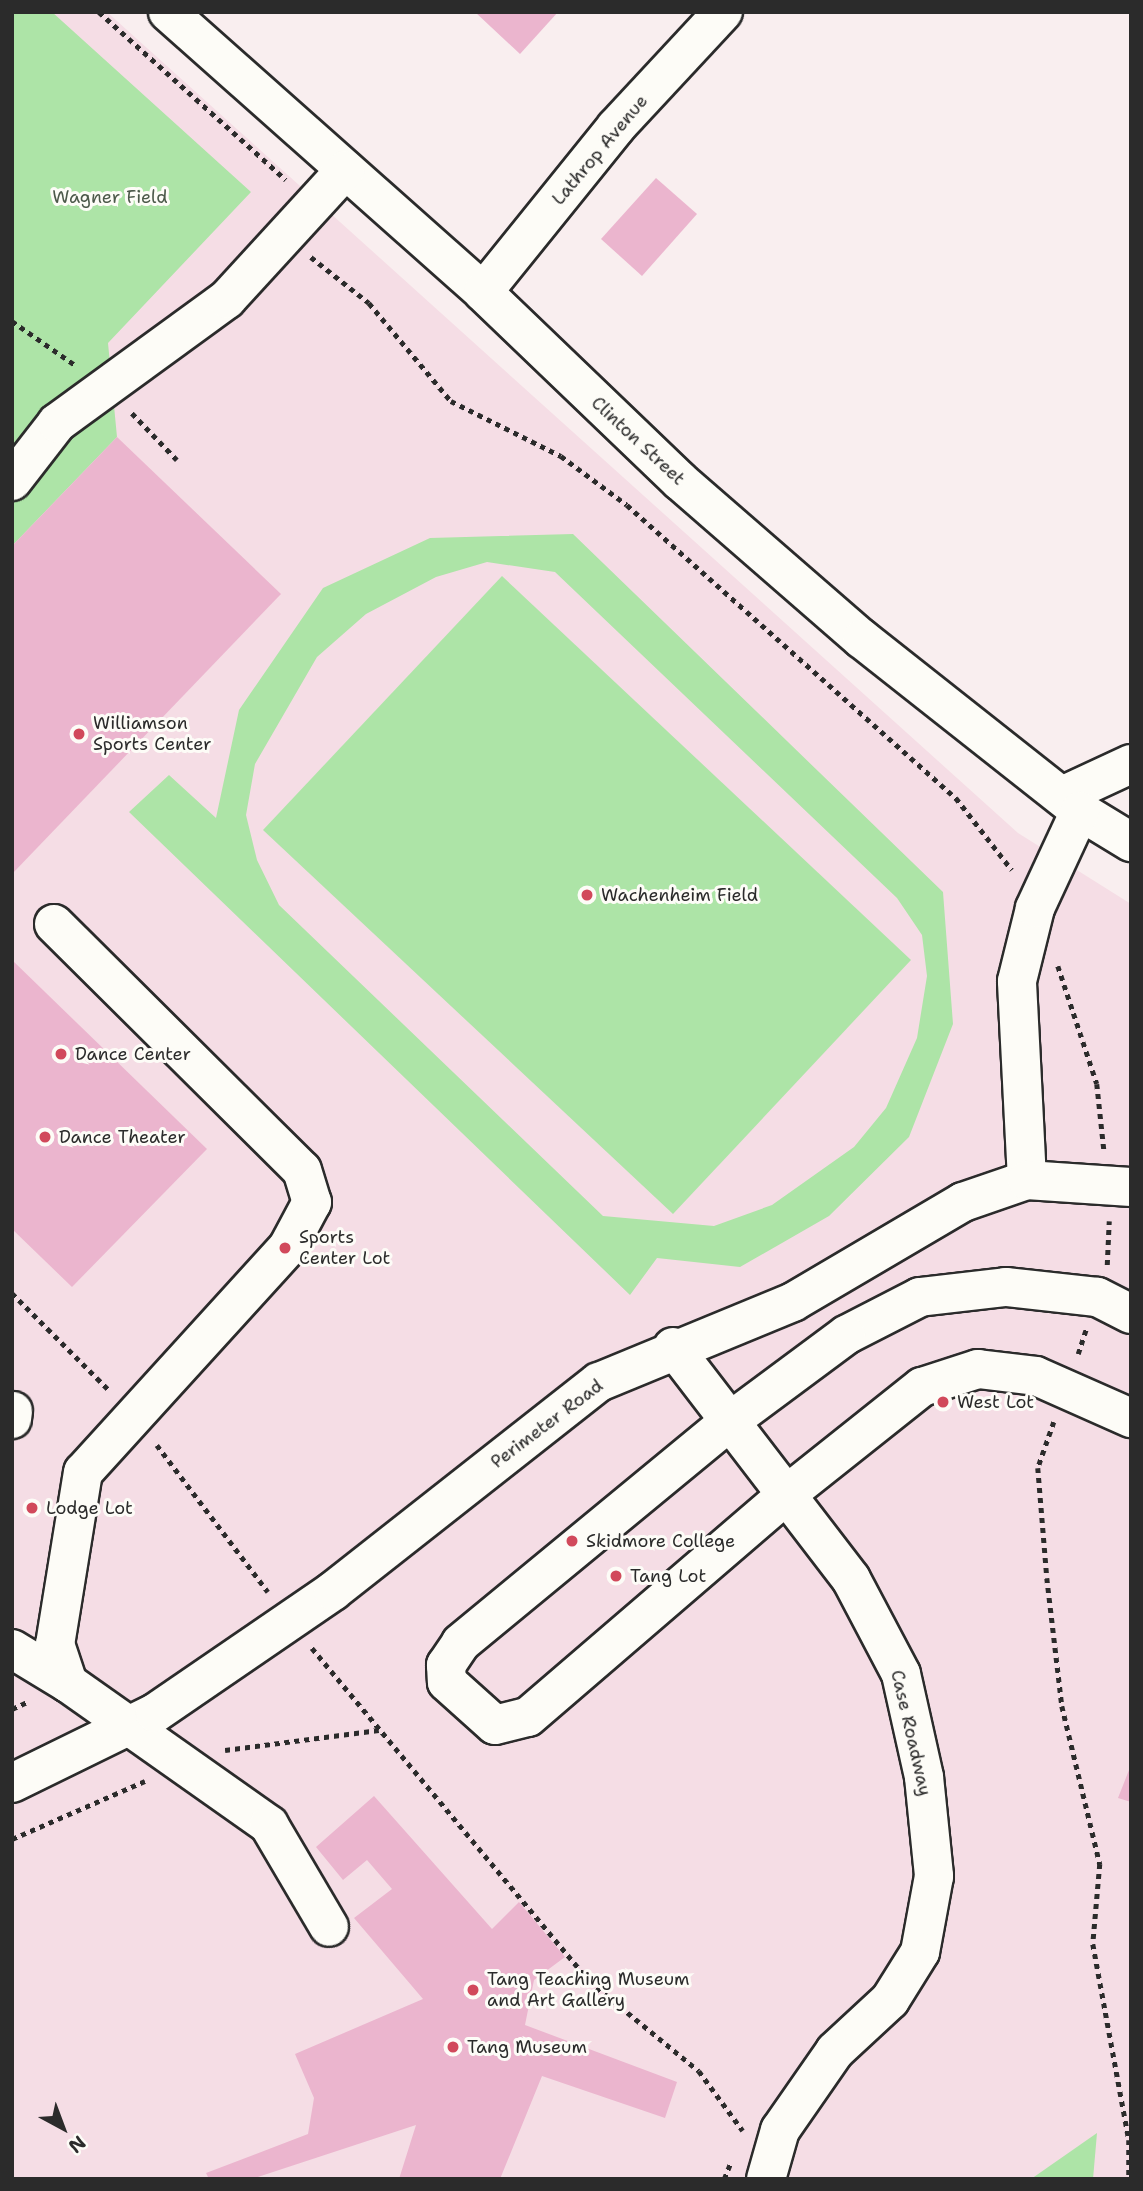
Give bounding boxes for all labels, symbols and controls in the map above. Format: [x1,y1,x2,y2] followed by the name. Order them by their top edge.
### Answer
[548,90,652,210] street label: Lathrop Avenue
[52,186,168,208] park label: Wagner Field
[587,392,689,490] street label: Clinton Street
[93,713,212,756] place label: Williamson Sports Center
[71,726,87,742] marker: Williamson Sports Center
[601,884,758,906] place label: Wachenheim Field
[579,887,595,903] marker: Wachenheim Field
[75,1043,191,1065] place label: Dance Center
[53,1046,69,1062] marker: Dance Center
[59,1126,186,1148] place label: Dance Theater
[37,1129,53,1145] marker: Dance Theater
[299,1227,390,1270] place label: Sports Center Lot
[277,1240,293,1256] marker: Sports Center Lot
[487,1375,607,1473] street label: Perimeter Road
[957,1391,1034,1413] place label: West Lot
[935,1394,951,1410] marker: West Lot
[46,1497,133,1519] place label: Lodge Lot
[24,1500,40,1516] marker: Lodge Lot
[586,1530,735,1552] place label: Skidmore College
[564,1533,580,1549] marker: Skidmore College
[630,1565,706,1587] place label: Tang Lot
[608,1568,624,1584] marker: Tang Lot
[886,1668,936,1798] street label: Case Roadway
[487,1969,690,2011] place label: Tang Teaching Museum and Art Gallery
[465,1982,481,1998] marker: Tang Teaching Museum and Art Gallery
[467,2036,587,2058] place label: Tang Museum
[445,2039,461,2055] marker: Tang Museum
[28,2093,98,2163] north arrow
[63,2130,91,2159] text: N

